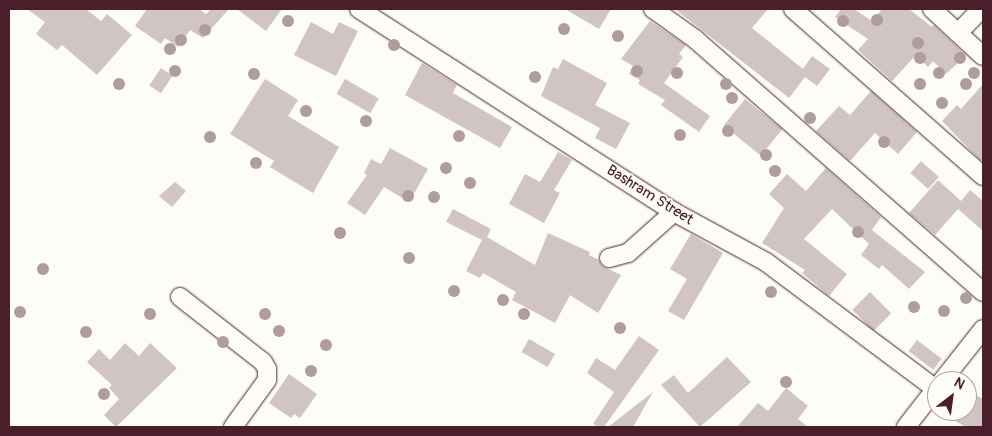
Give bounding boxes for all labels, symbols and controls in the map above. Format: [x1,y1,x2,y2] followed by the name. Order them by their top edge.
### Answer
[603,161,697,229] street label: Bashram Street
[927,371,977,421] north arrow
[951,374,968,393] text: N

